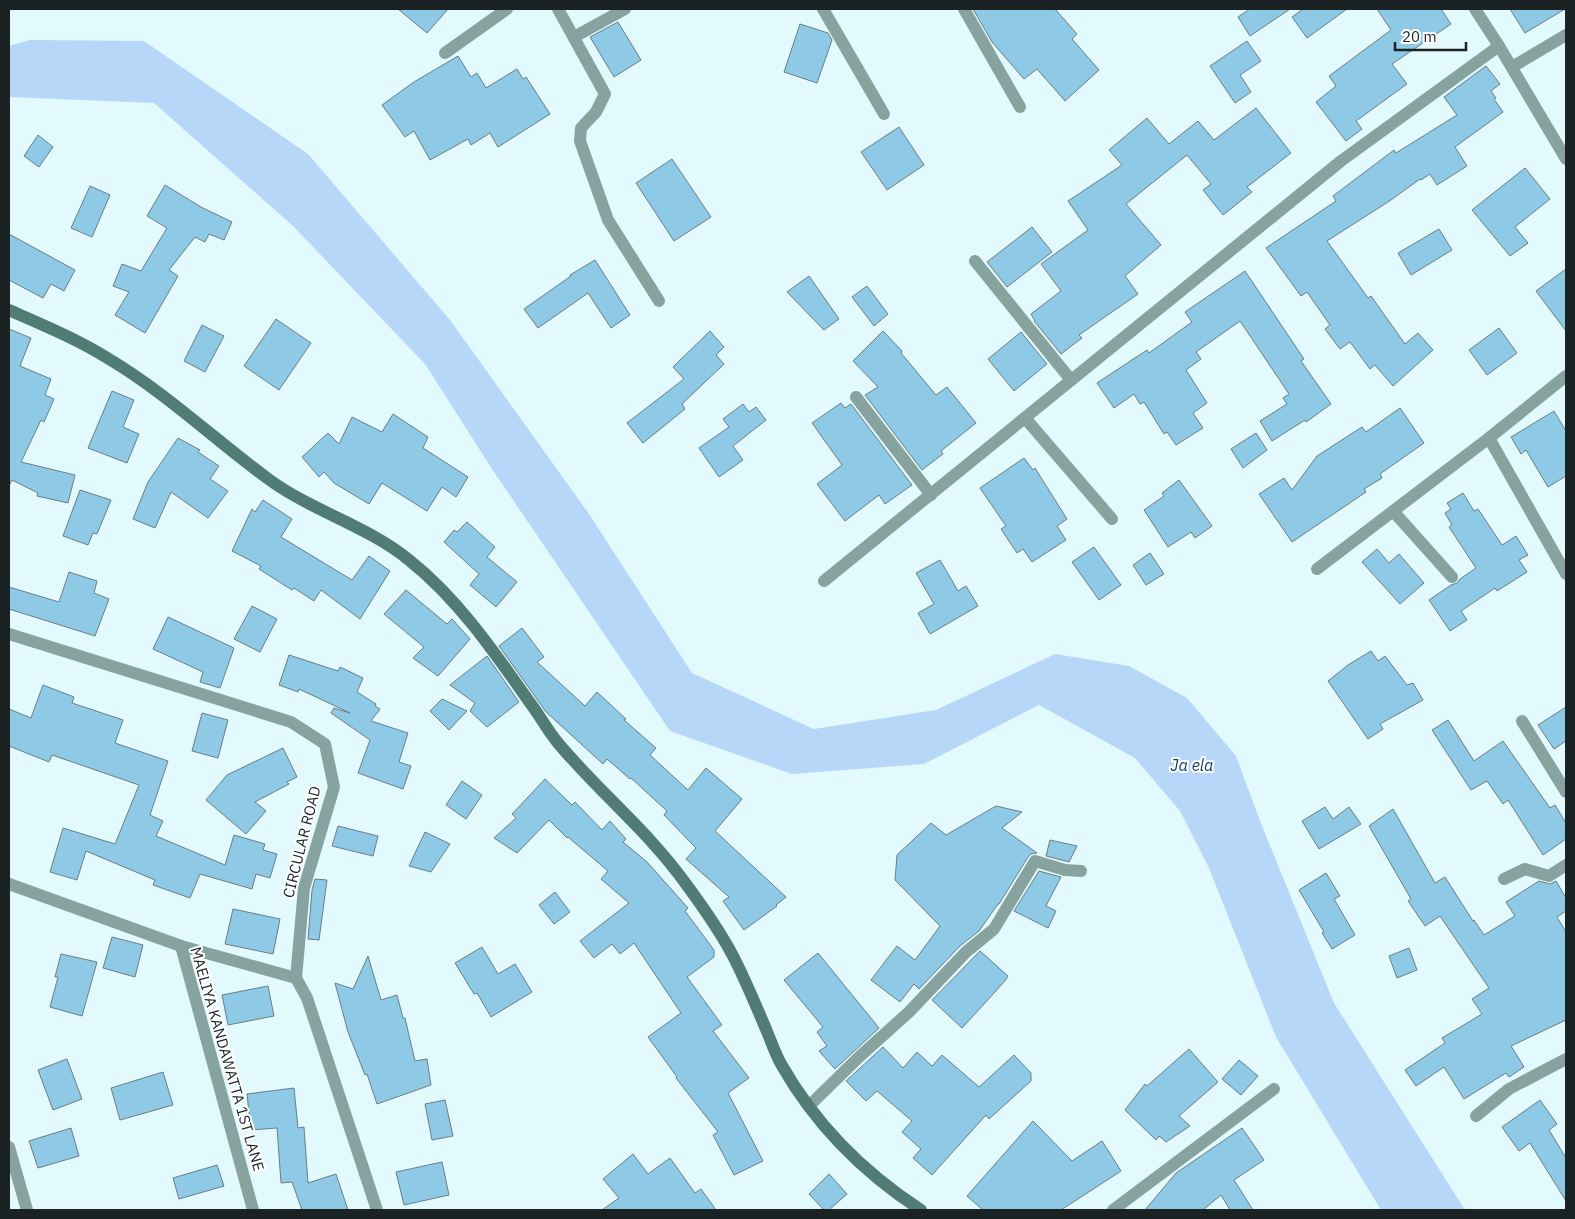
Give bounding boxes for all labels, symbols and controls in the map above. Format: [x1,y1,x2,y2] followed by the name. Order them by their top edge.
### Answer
[1395,20,1466,52] scale bar
[1402,27,1437,46] text: 20 m
[1171,755,1213,775] water label: Ja ela
[278,784,325,900] street label: CIRCULAR ROAD
[186,944,269,1173] street label: MAELIYA KANDAWATTA 1ST LANE

